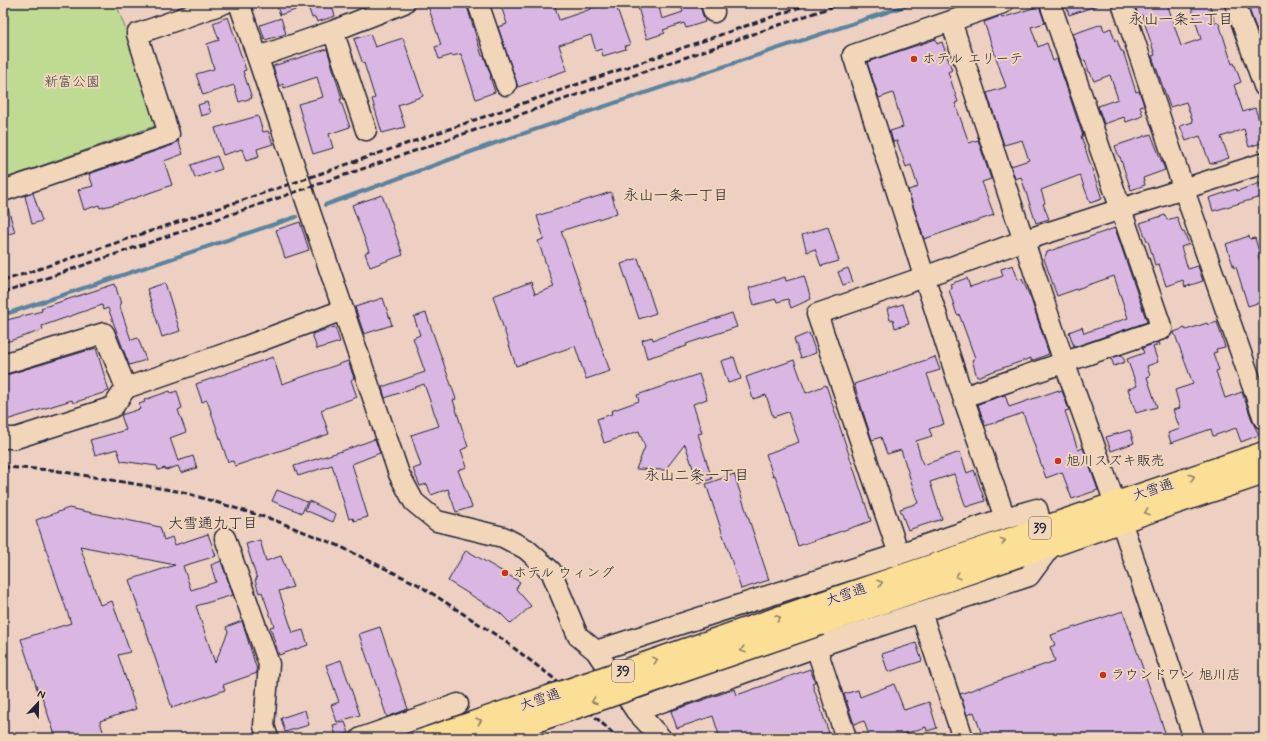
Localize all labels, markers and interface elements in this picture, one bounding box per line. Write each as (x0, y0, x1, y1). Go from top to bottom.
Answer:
district label: 永山一条二丁目 (1128, 10, 1234, 30)
place label: ホテル エリーテ (922, 50, 1023, 68)
marker: ホテル エリーテ (909, 54, 919, 64)
park label: 新富公園 (44, 73, 100, 91)
district label: 永山一条一丁目 (623, 186, 729, 206)
place label: 旭川スズキ販売 (1066, 452, 1165, 470)
marker: 旭川スズキ販売 (1053, 456, 1063, 466)
district label: 永山二条一丁目 (644, 466, 750, 486)
one-way arrow (1189, 473, 1196, 482)
street label: 大雪通 (1130, 475, 1176, 505)
one-way arrow (1144, 508, 1151, 516)
district label: 大雪通九丁目 (168, 514, 258, 534)
road number: 39 (1029, 517, 1051, 539)
one-way arrow (999, 537, 1006, 546)
place label: ホテル ウィング (513, 564, 614, 582)
marker: ホテル ウィング (500, 568, 510, 578)
one-way arrow (955, 572, 962, 580)
one-way arrow (876, 579, 883, 588)
street label: 大雪通 (823, 580, 869, 610)
one-way arrow (774, 614, 781, 623)
one-way arrow (740, 645, 747, 654)
one-way arrow (651, 657, 658, 665)
road number: 39 (612, 660, 634, 682)
place label: ラウンドワン 旭川店 (1111, 666, 1241, 684)
marker: ラウンドワン 旭川店 (1098, 670, 1108, 680)
north arrow (18, 683, 58, 723)
street label: 大雪通 (517, 685, 563, 715)
text: N (35, 687, 47, 703)
one-way arrow (591, 696, 598, 705)
one-way arrow (475, 717, 482, 726)

